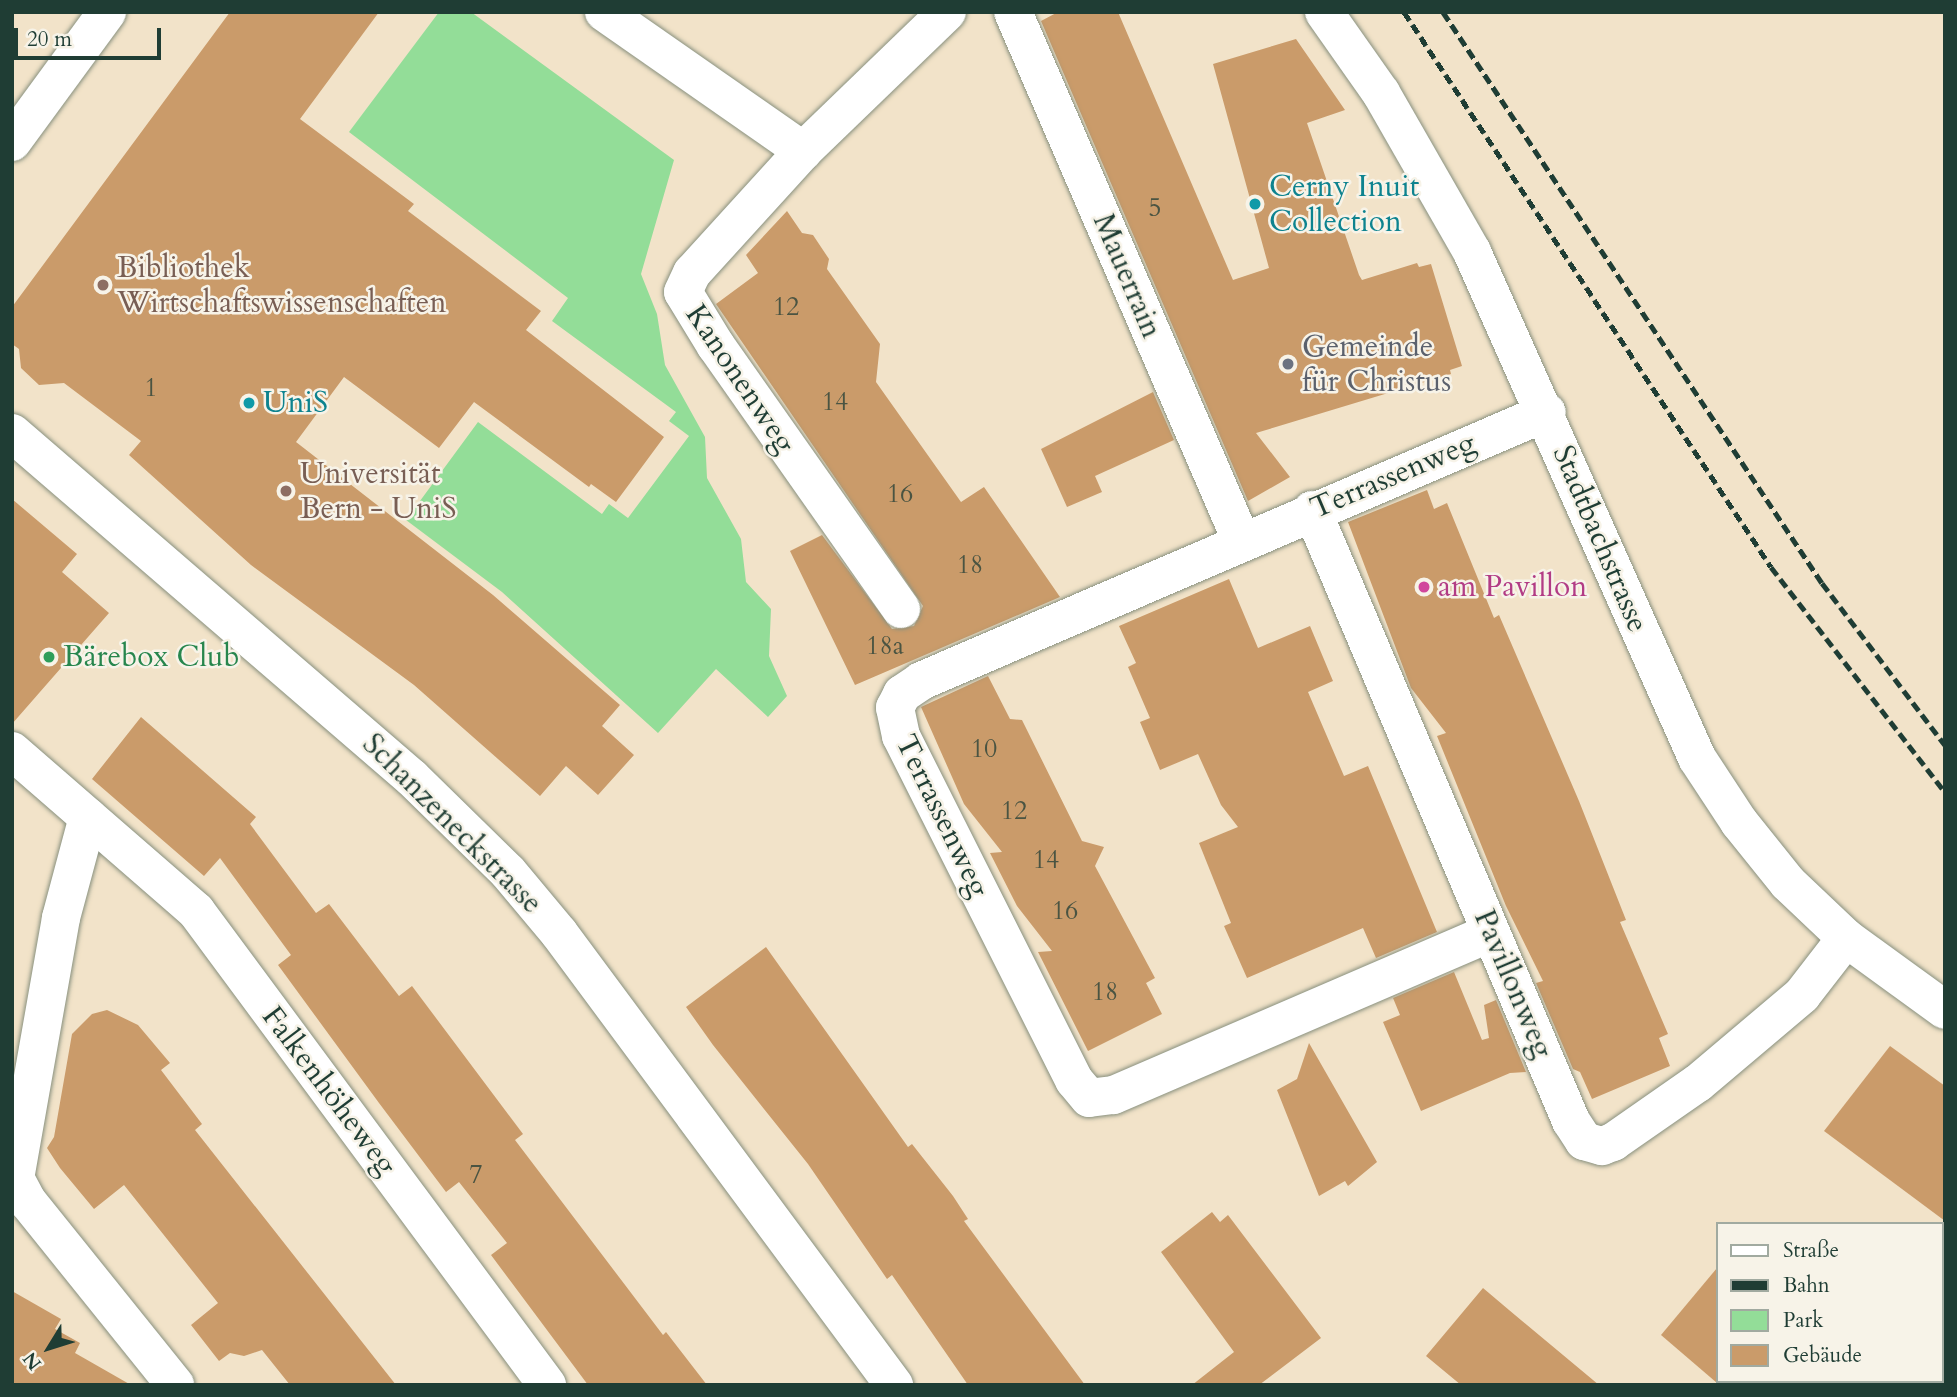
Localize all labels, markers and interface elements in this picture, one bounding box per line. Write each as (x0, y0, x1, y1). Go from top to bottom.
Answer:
scale bar (18, 14, 164, 58)
text: 20 m (27, 25, 72, 54)
place label: Cerny Inuit Collection (1269, 169, 1419, 240)
house number: 5 (1148, 192, 1162, 224)
marker: Cerny Inuit Collection (1247, 196, 1263, 212)
street label: Mauerrain (1085, 208, 1169, 344)
place label: Bibliothek Wirtschaftswissenschaften (117, 250, 446, 320)
marker: Bibliothek Wirtschaftswissenschaften (95, 277, 111, 293)
house number: 12 (773, 291, 799, 323)
street label: Kanonenweg (677, 298, 803, 460)
place label: Gemeinde für Christus (1302, 329, 1451, 400)
marker: Gemeinde für Christus (1280, 356, 1296, 372)
house number: 1 (144, 372, 158, 404)
place label: UniS (263, 385, 328, 421)
house number: 14 (822, 386, 848, 418)
marker: UniS (241, 395, 257, 411)
street label: Terrassenweg (1305, 425, 1481, 527)
street label: Stadtbachstrasse (1545, 440, 1655, 638)
place label: Universität Bern - UniS (300, 456, 457, 526)
house number: 16 (887, 478, 913, 510)
marker: Universität Bern - UniS (278, 483, 294, 499)
house number: 18 (957, 549, 983, 581)
place label: am Pavillon (1438, 569, 1587, 605)
marker: am Pavillon (1416, 579, 1432, 595)
house number: 18a (866, 630, 904, 662)
place label: Bärebox Club (63, 639, 240, 675)
marker: Bärebox Club (41, 649, 57, 665)
street label: Schanzeneckstrasse (355, 727, 549, 921)
street label: Terrassenweg (887, 729, 997, 903)
house number: 10 (971, 733, 997, 765)
house number: 12 (1001, 795, 1027, 827)
house number: 14 (1033, 844, 1059, 876)
house number: 16 (1052, 895, 1078, 927)
street label: Pavillonweg (1466, 905, 1560, 1063)
house number: 18 (1092, 976, 1118, 1008)
street label: Falkenhöheweg (254, 1000, 404, 1182)
house number: 7 (469, 1159, 483, 1191)
legend (1716, 1222, 1943, 1383)
text: Straße (1783, 1236, 1839, 1265)
text: Bahn (1783, 1271, 1830, 1300)
text: Park (1783, 1306, 1823, 1335)
north arrow (14, 1313, 84, 1383)
text: Gebäude (1783, 1341, 1862, 1370)
text: N (17, 1346, 48, 1375)

